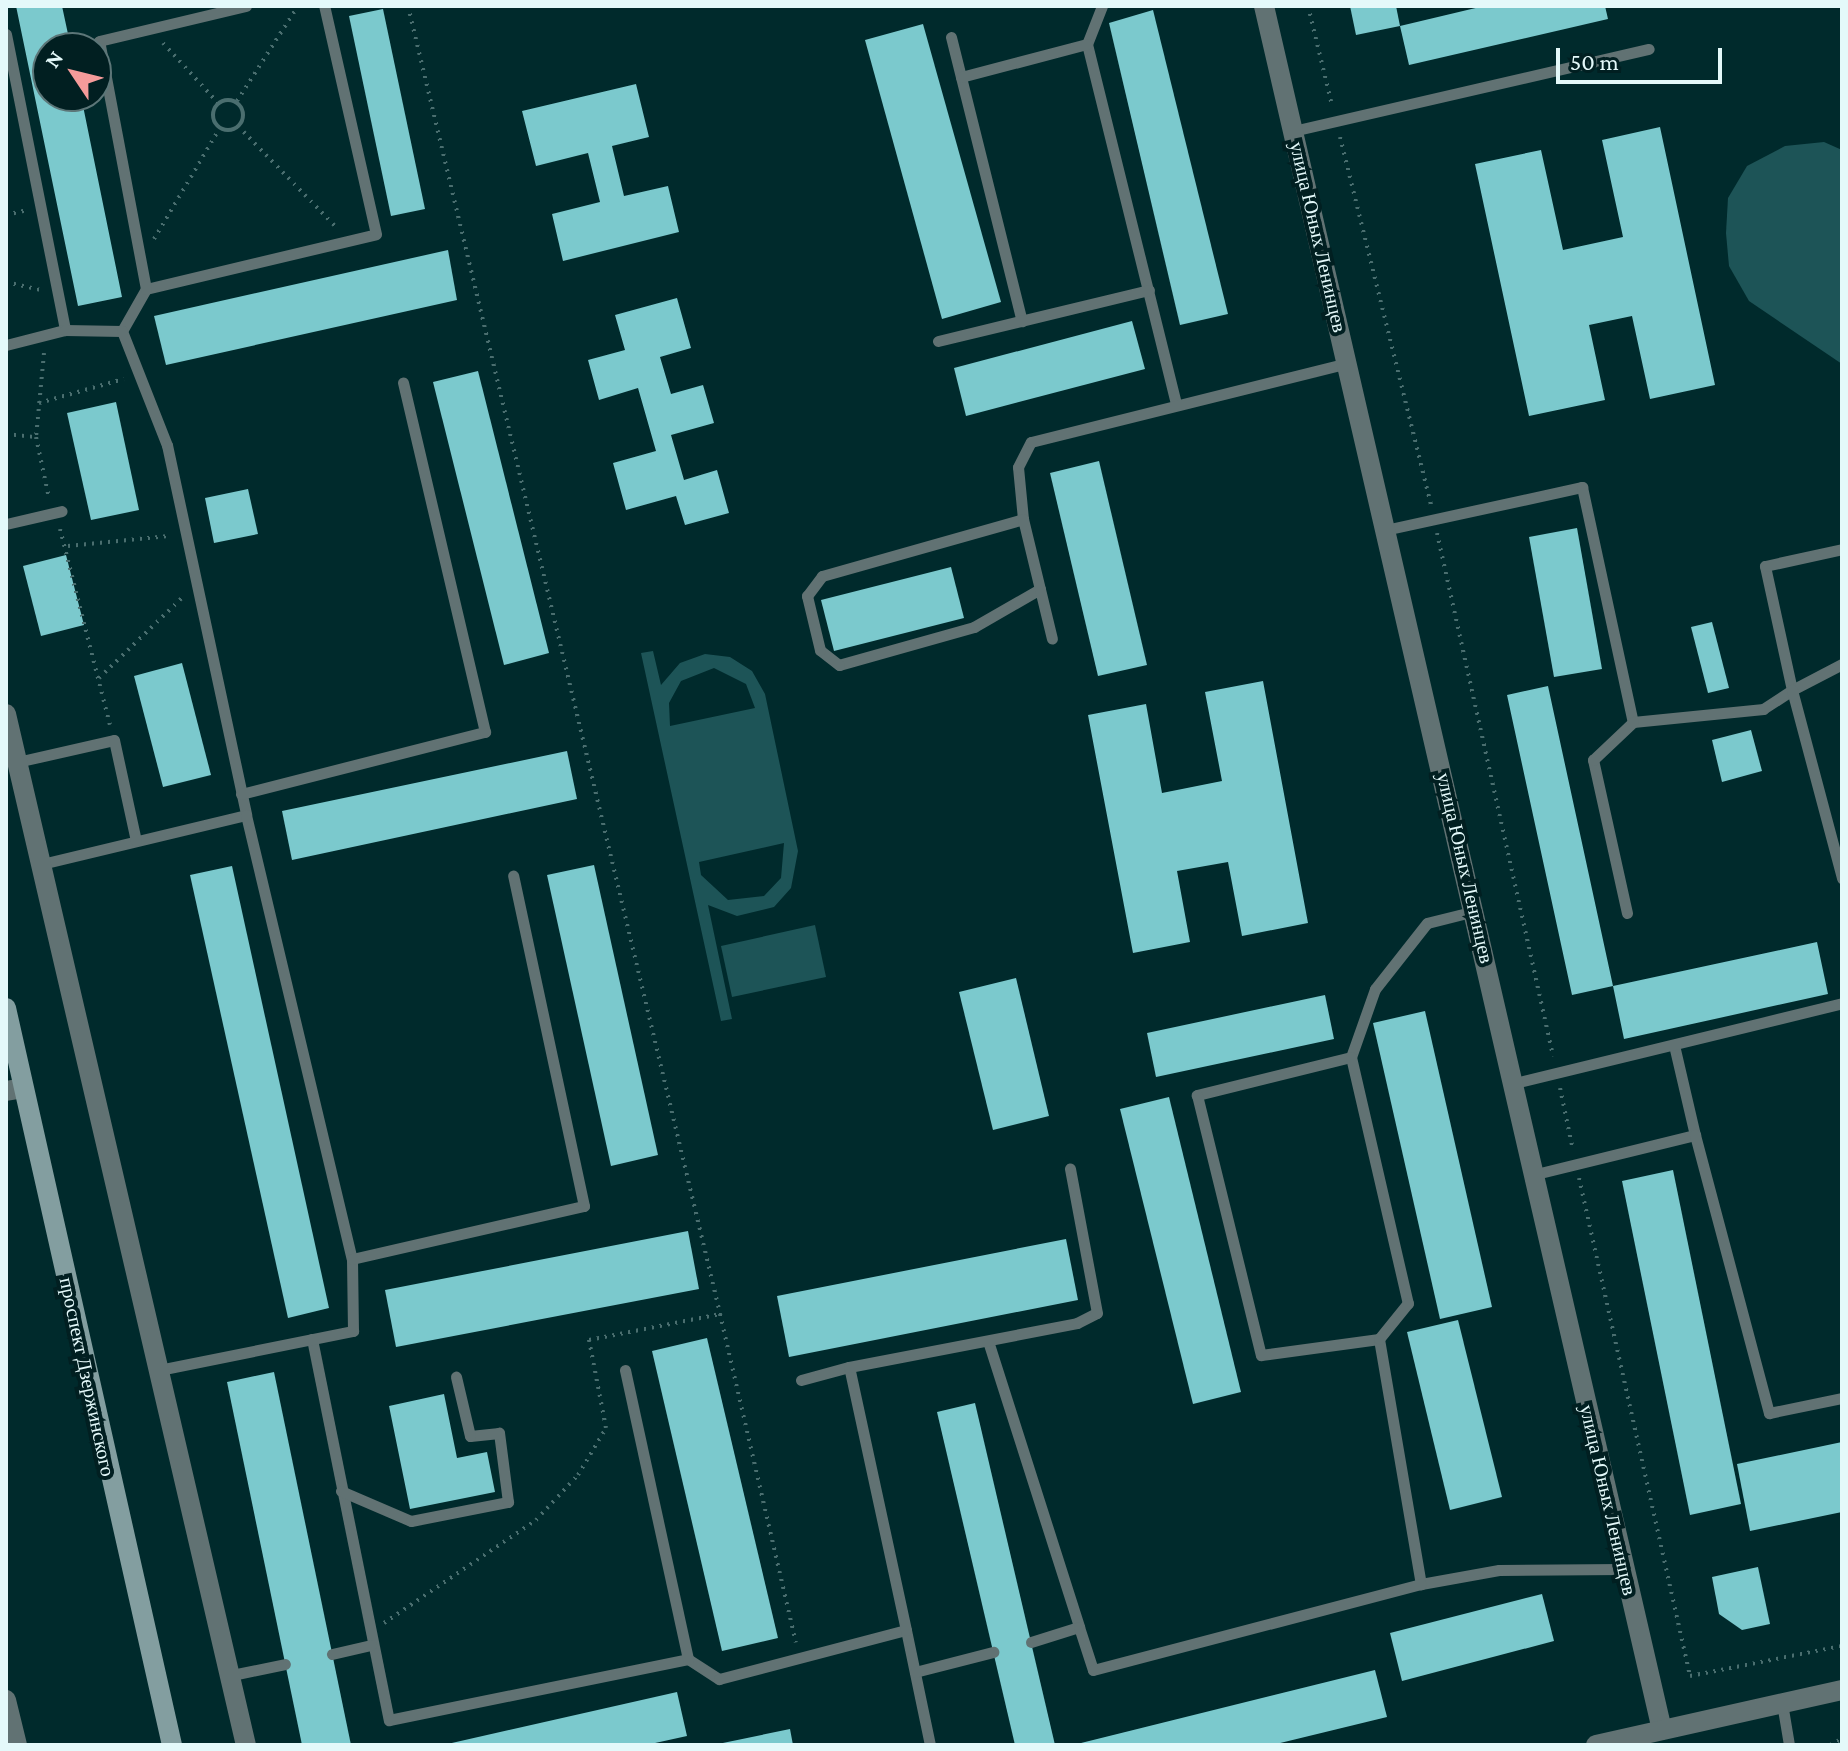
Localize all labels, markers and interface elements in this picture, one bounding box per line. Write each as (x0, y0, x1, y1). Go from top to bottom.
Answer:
north arrow (32, 32, 112, 112)
scale bar (1560, 32, 1726, 82)
text: N (39, 46, 68, 72)
text: 50 m (1570, 48, 1619, 75)
street label: улица Юных Ленинцев (1284, 139, 1352, 335)
street label: улица Юных Ленинцев (1431, 770, 1499, 966)
street label: проспект Дзержинского (54, 1275, 120, 1479)
street label: улица Юных Ленинцев (1574, 1402, 1642, 1598)

